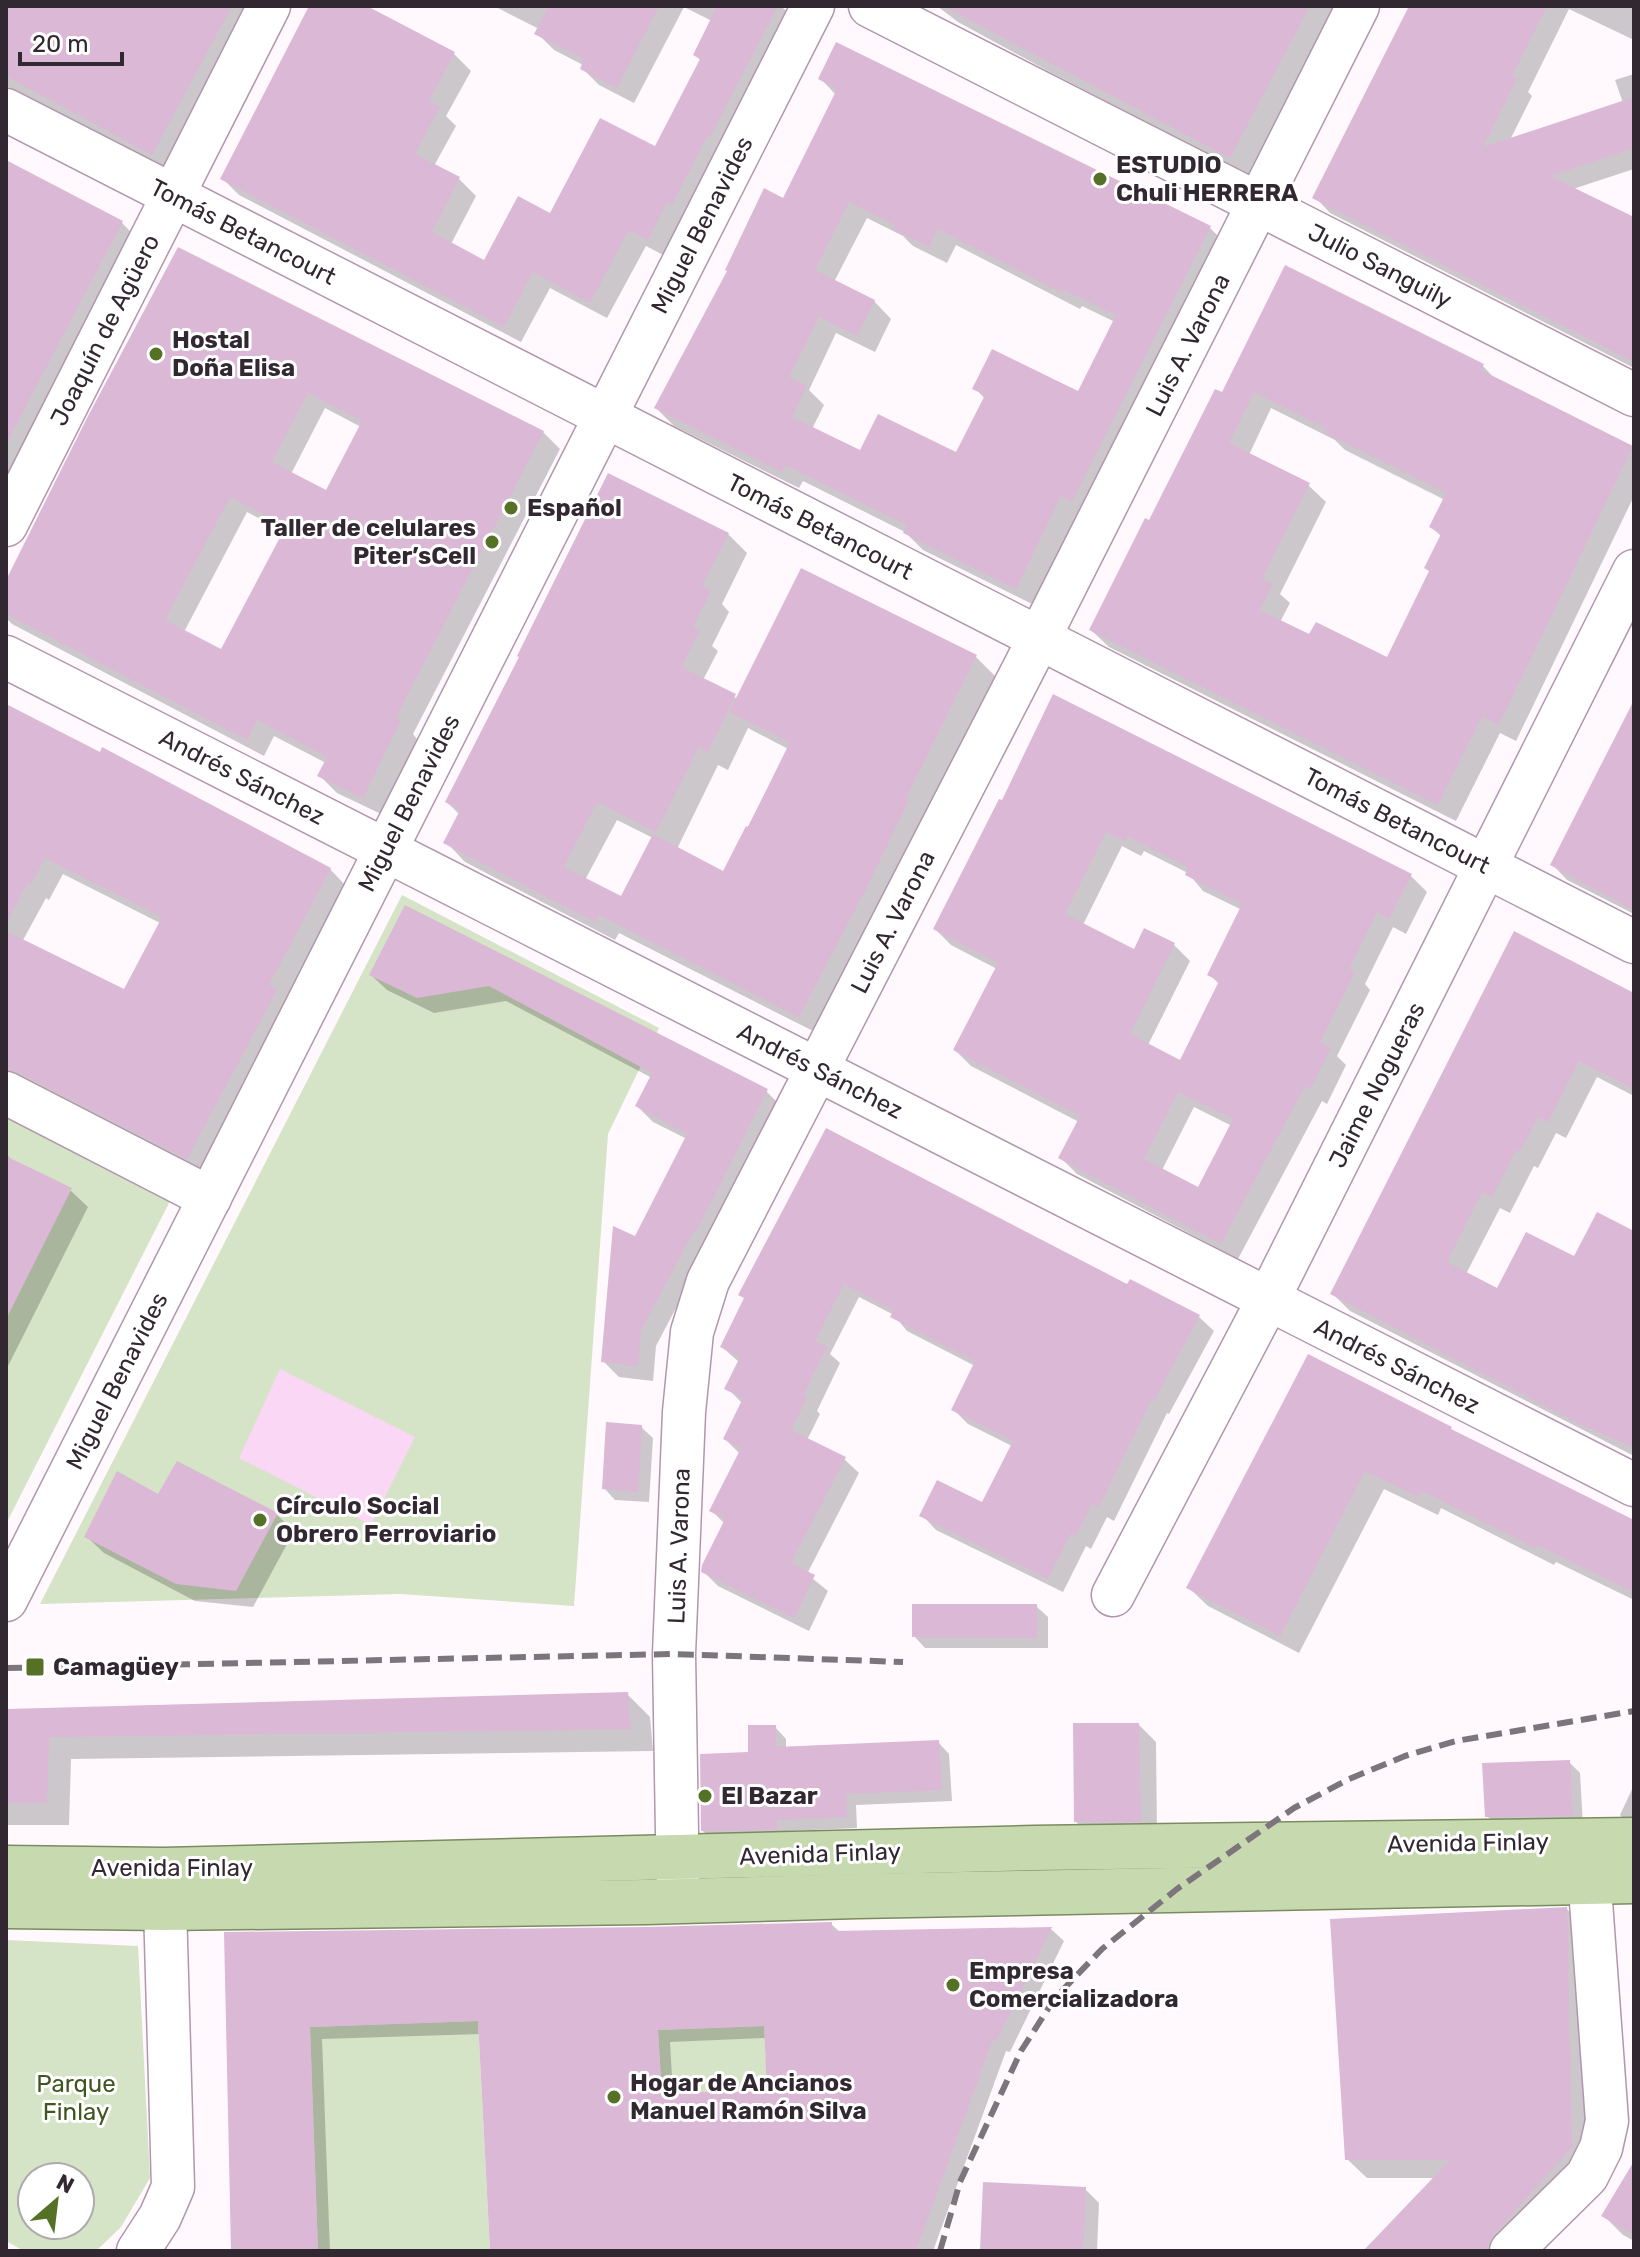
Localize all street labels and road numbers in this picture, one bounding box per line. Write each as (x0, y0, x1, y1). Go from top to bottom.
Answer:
street label: Miguel Benavides (645, 132, 759, 318)
street label: Tomás Betancourt (145, 173, 341, 291)
street label: Julio Sanguily (1304, 218, 1456, 314)
street label: Joaquín de Agüero (45, 230, 165, 430)
street label: Luis A. Varona (1140, 269, 1236, 421)
street label: Tomás Betancourt (722, 468, 918, 586)
street label: Miguel Benavides (352, 710, 466, 896)
street label: Andrés Sánchez (155, 723, 329, 831)
street label: Tomás Betancourt (1299, 762, 1495, 880)
street label: Luis A. Varona (845, 846, 941, 998)
street label: Jaime Nogueras (1323, 998, 1431, 1172)
street label: Andrés Sánchez (733, 1017, 907, 1125)
street label: Miguel Benavides (60, 1288, 174, 1474)
street label: Andrés Sánchez (1310, 1312, 1484, 1420)
street label: Luis A. Varona (662, 1467, 696, 1625)
street label: Avenida Finlay (1387, 1828, 1549, 1858)
street label: Avenida Finlay (739, 1837, 901, 1871)
street label: Avenida Finlay (91, 1854, 253, 1882)

